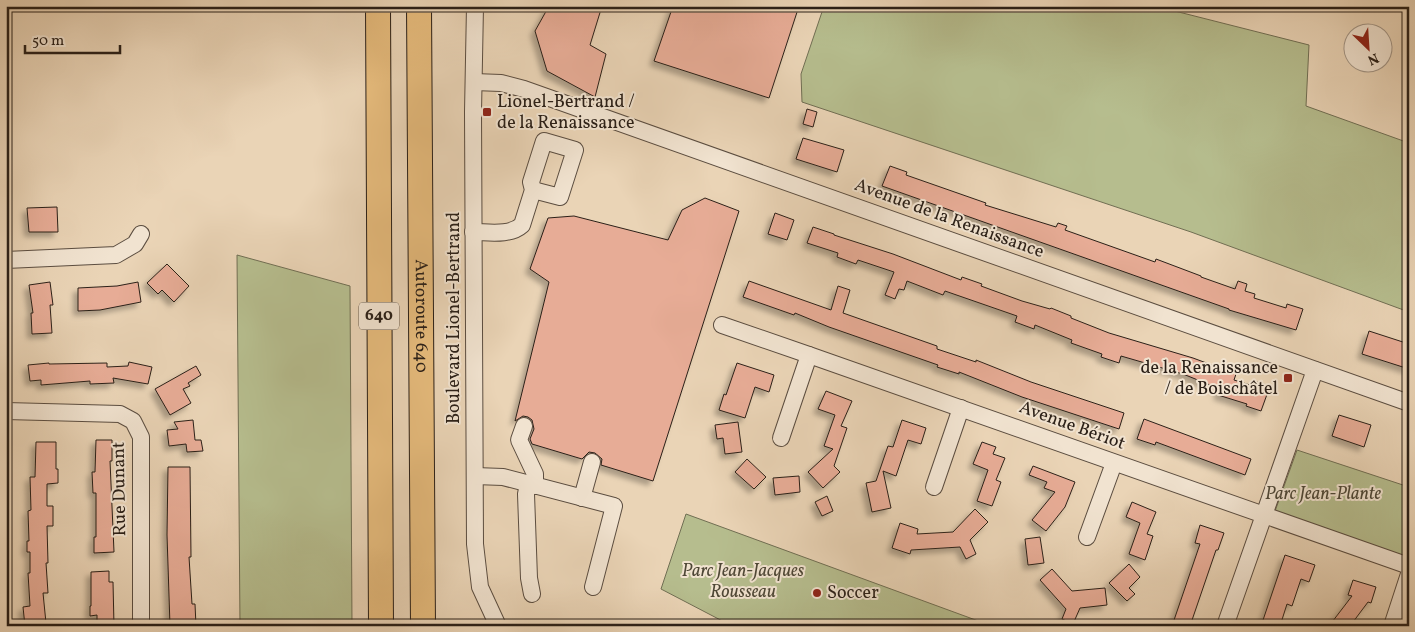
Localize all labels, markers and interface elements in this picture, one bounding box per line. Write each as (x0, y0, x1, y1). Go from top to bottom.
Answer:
scale bar (25, 22, 120, 54)
north arrow (1342, 22, 1392, 72)
text: 50 m (32, 31, 64, 52)
text: N (1364, 48, 1381, 69)
place label: Lionel-Bertrand / de la Renaissance (497, 90, 635, 136)
marker: Lionel-Bertrand / de la Renaissance (481, 106, 493, 118)
street label: Avenue de la Renaissance (851, 173, 1047, 265)
street label: Boulevard Lionel-Bertrand (442, 212, 467, 424)
street label: Autoroute 640 (408, 259, 434, 373)
road number: 640 (359, 302, 399, 330)
place label: de la Renaissance / de Boischâtel (1140, 356, 1278, 402)
marker: de la Renaissance / de Boischâtel (1282, 372, 1294, 384)
street label: Avenue Bériot (1016, 395, 1128, 457)
street label: Rue Dunant (107, 441, 133, 537)
park label: Parc Jean-Plante (1265, 482, 1382, 507)
park label: Parc Jean-Jacques Rousseau (682, 559, 805, 605)
place label: Soccer (827, 581, 879, 606)
marker: Soccer (811, 587, 823, 599)

